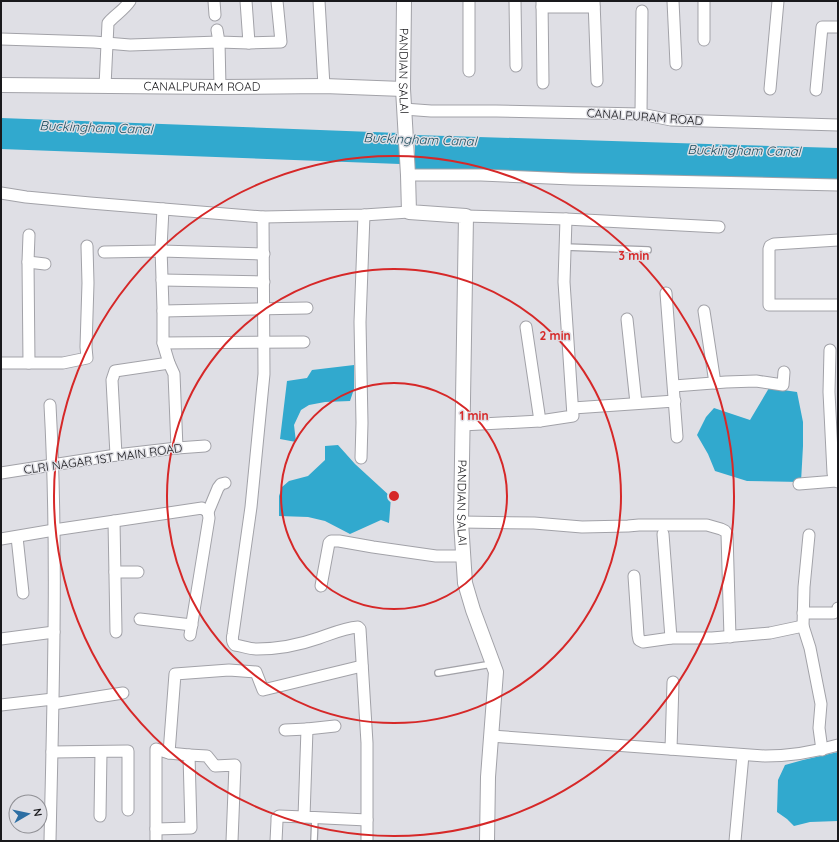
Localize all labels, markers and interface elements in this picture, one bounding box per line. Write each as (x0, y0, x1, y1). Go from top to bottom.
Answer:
street label: PANDIAN SALAI (396, 28, 412, 115)
street label: CANALPURAM ROAD (144, 78, 261, 94)
street label: CANALPURAM ROAD (586, 105, 704, 128)
water label: Buckingham Canal (39, 117, 155, 137)
water label: Buckingham Canal (363, 129, 479, 149)
water label: Buckingham Canal (687, 141, 803, 159)
text: 3 min (619, 248, 649, 263)
text: 2 min (539, 328, 571, 343)
text: 1 min (459, 408, 489, 423)
street label: CLRI NAGAR 1ST MAIN ROAD (23, 440, 184, 477)
street label: PANDIAN SALAI (454, 459, 471, 546)
centre of rings (387, 489, 401, 503)
north arrow (8, 794, 48, 834)
text: N (30, 807, 45, 818)

